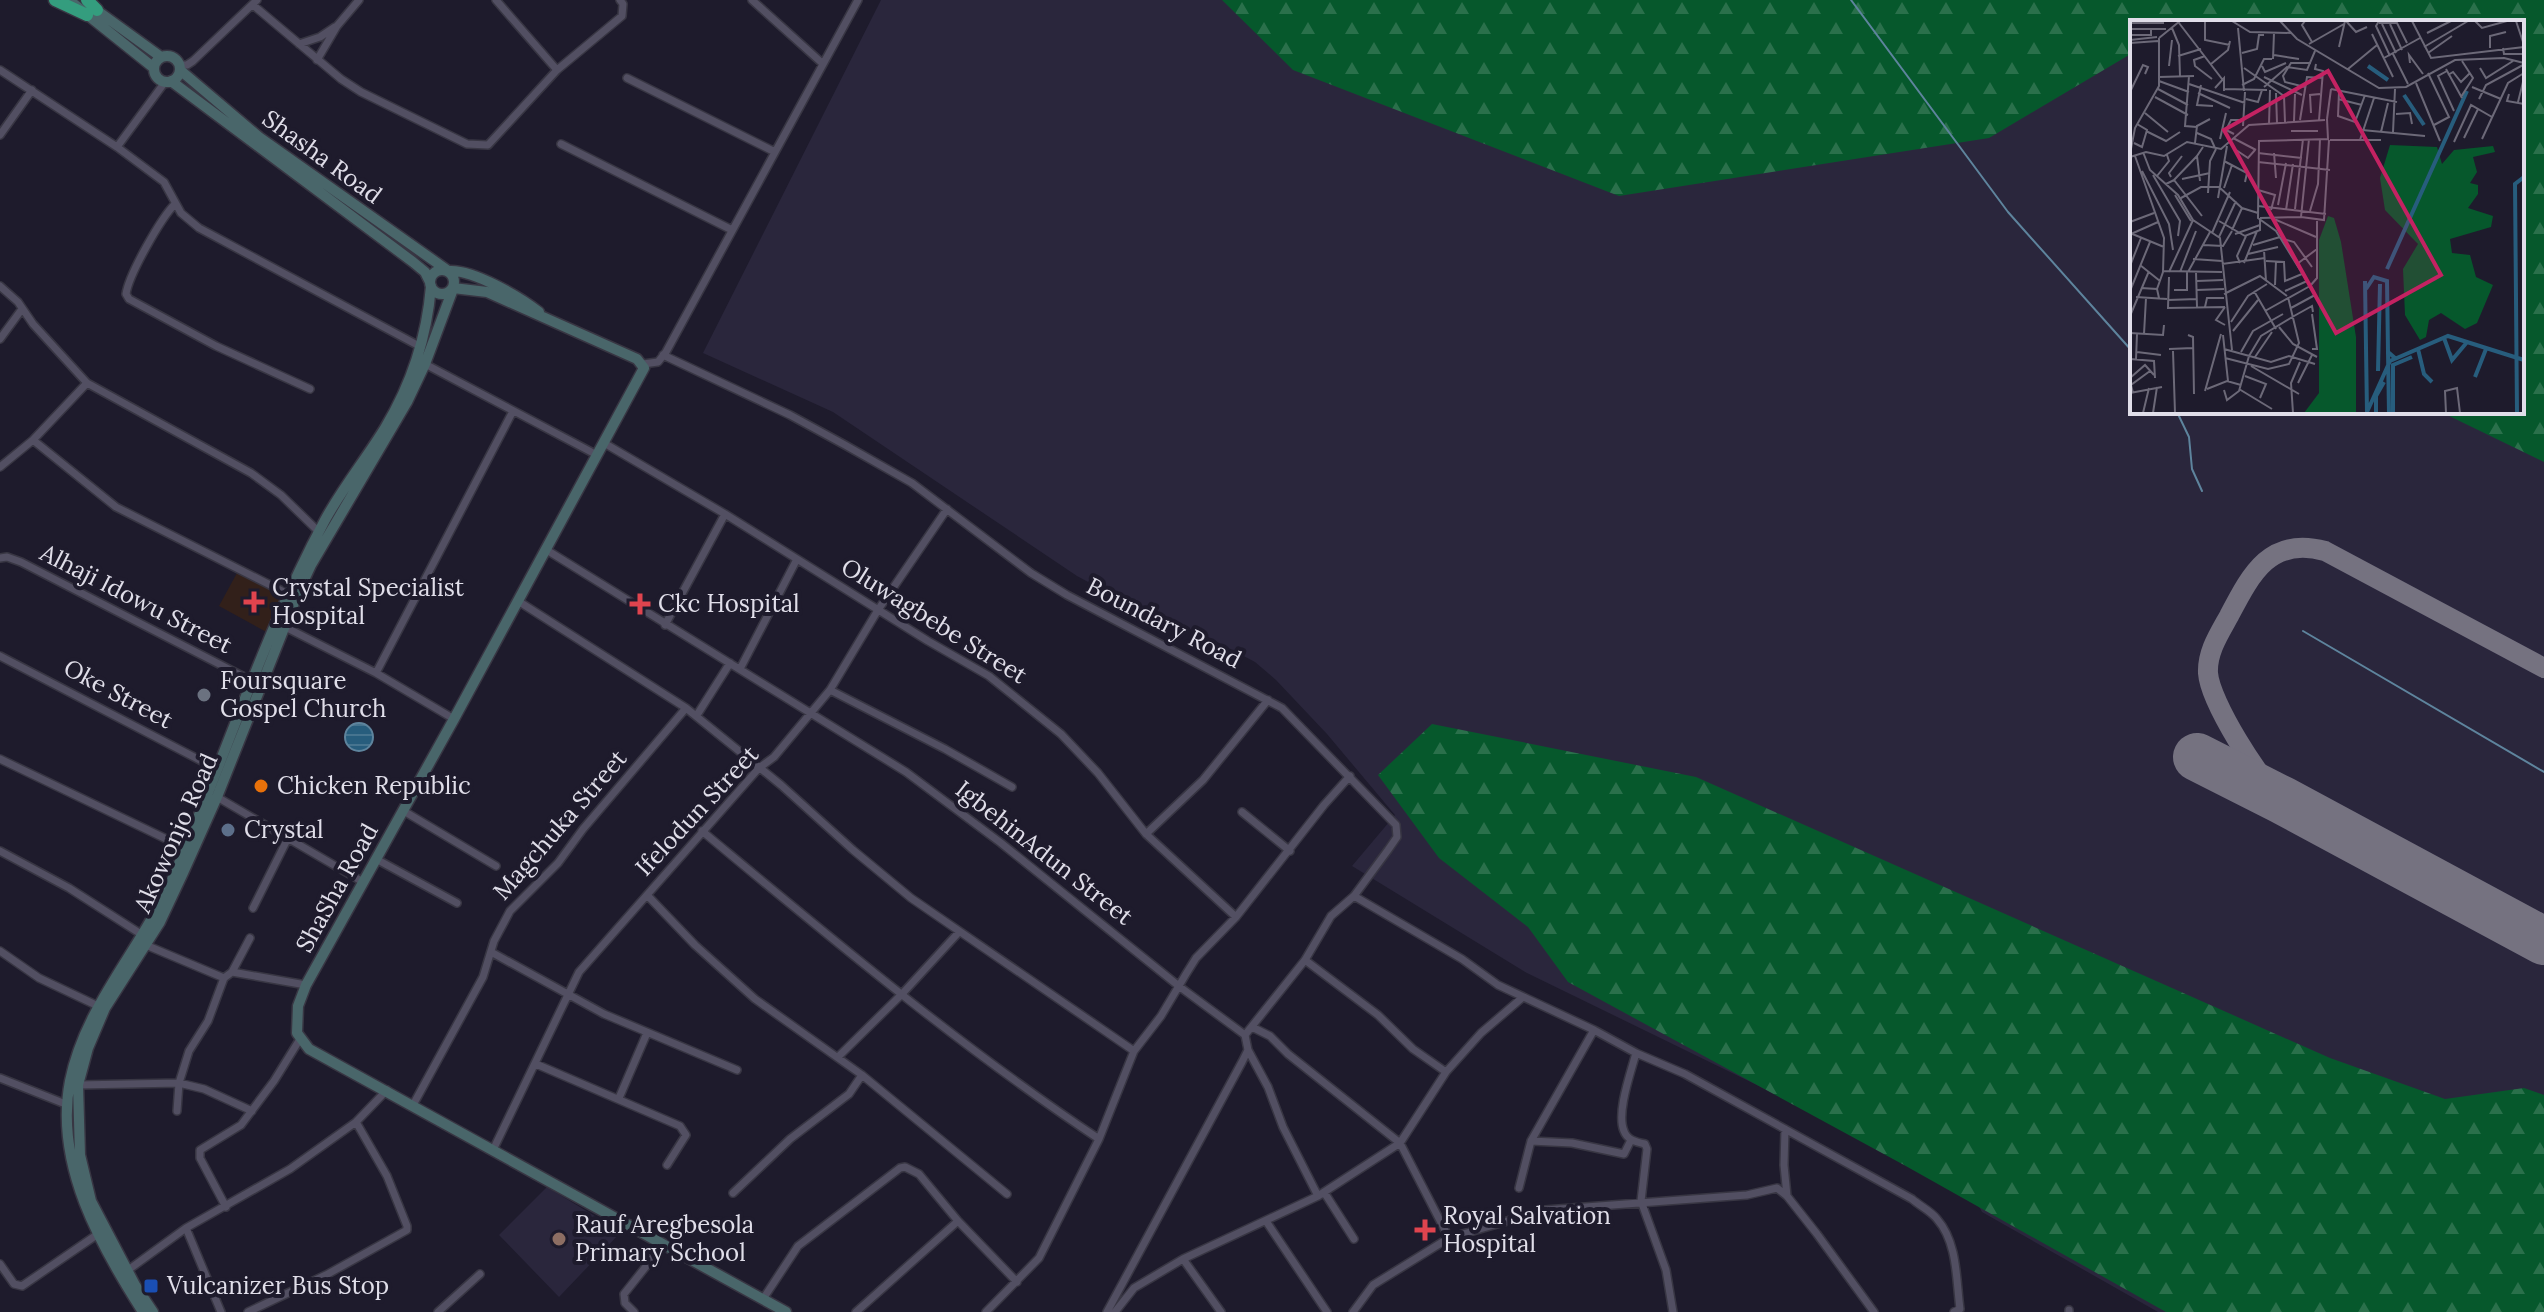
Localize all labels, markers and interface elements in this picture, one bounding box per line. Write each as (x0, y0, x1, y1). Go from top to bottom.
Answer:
inset map (2130, 20, 2524, 414)
street label: Shasha Road (256, 103, 388, 210)
street label: Alhaji Idowu Street (34, 536, 238, 661)
street label: Oluwagbebe Street (836, 551, 1034, 691)
street label: Boundary Road (1081, 570, 1247, 675)
place label: Crystal Specialist Hospital (272, 572, 465, 631)
place label: Ckc Hospital (658, 588, 800, 619)
marker: Crystal Specialist Hospital (243, 591, 265, 613)
marker: Ckc Hospital (629, 593, 651, 615)
street label: Oke Street (58, 652, 179, 736)
place label: Foursquare Gospel Church (220, 665, 386, 724)
marker: Foursquare Gospel Church (195, 686, 213, 704)
street label: Ifelodun Street (628, 739, 765, 882)
street label: Magchuka Street (486, 743, 634, 906)
street label: Akowonjo Road (126, 748, 225, 918)
place label: Chicken Republic (277, 770, 471, 801)
street label: IgbehinAdun Street (949, 774, 1140, 932)
marker: Chicken Republic (252, 777, 270, 795)
place label: Crystal (244, 814, 324, 845)
street label: ShaSha Road (288, 818, 385, 958)
marker: Crystal (219, 821, 237, 839)
place label: Royal Salvation Hospital (1443, 1200, 1611, 1259)
place label: Rauf Aregbesola Primary School (575, 1209, 754, 1268)
marker: Royal Salvation Hospital (1414, 1219, 1436, 1241)
marker: Rauf Aregbesola Primary School (550, 1230, 568, 1248)
place label: Vulcanizer Bus Stop (166, 1270, 389, 1301)
marker: Vulcanizer Bus Stop (142, 1277, 160, 1295)

